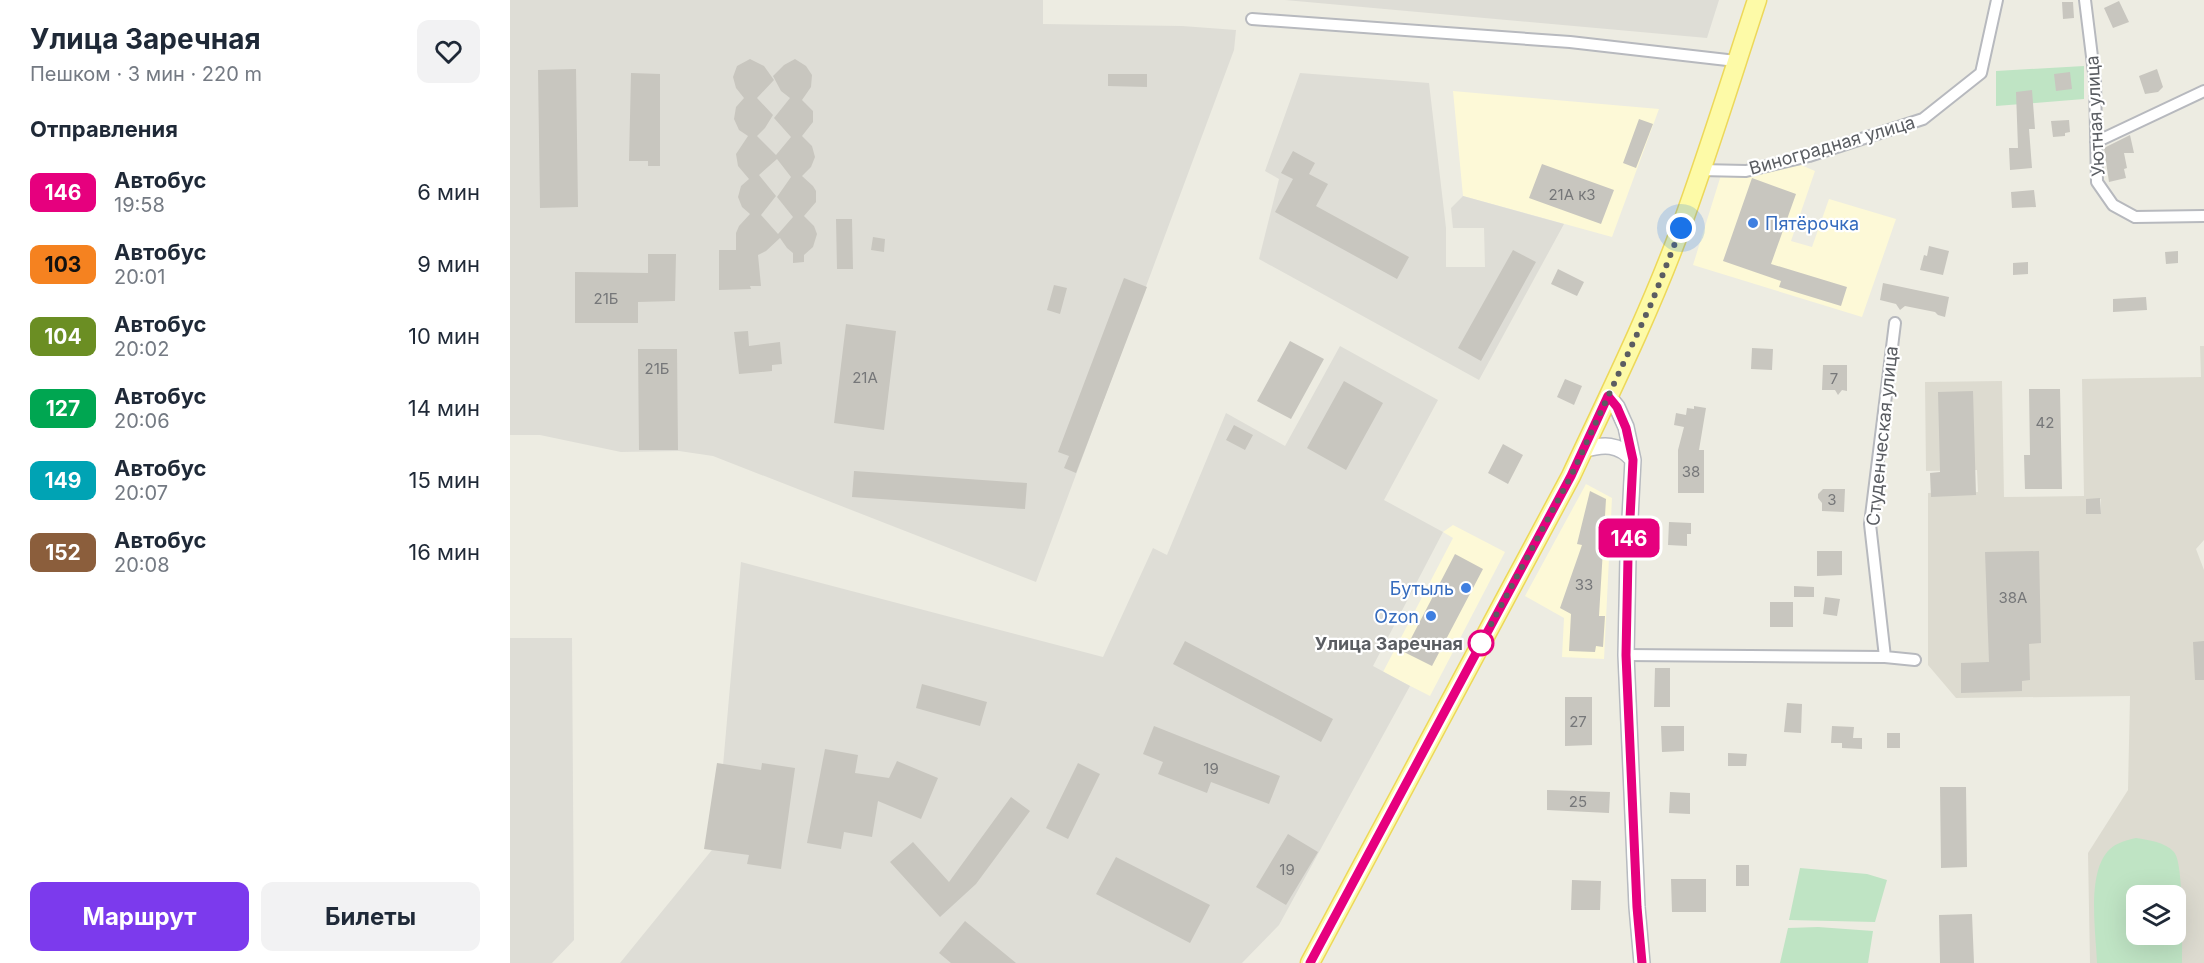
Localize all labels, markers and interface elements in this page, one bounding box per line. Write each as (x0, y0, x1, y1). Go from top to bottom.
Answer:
button: heart (417, 20, 480, 83)
text: Улица Заречная (30, 22, 261, 56)
street label: Уютная улица (2081, 55, 2109, 177)
text: Пешком · 3 мин · 220 m (30, 62, 262, 86)
street label: Виноградная улица (1747, 111, 1917, 179)
text: Отправления (30, 116, 178, 142)
text: Автобус (114, 167, 207, 193)
text: 6 мин (417, 179, 480, 205)
text: 146 (45, 180, 81, 205)
house number: 21А к3 (1548, 185, 1596, 204)
text: 19:58 (114, 193, 165, 217)
your location (1666, 213, 1696, 243)
place label: Пятёрочка (1765, 213, 1859, 234)
marker: Пятёрочка (1746, 216, 1760, 230)
text: Автобус (114, 239, 207, 265)
text: 9 мин (417, 251, 480, 277)
text: 103 (45, 252, 81, 277)
text: 20:01 (114, 265, 165, 289)
house number: 21Б (594, 289, 618, 308)
text: Автобус (114, 311, 207, 337)
text: 10 мин (408, 323, 480, 349)
text: 104 (44, 324, 82, 349)
text: 20:02 (114, 337, 169, 361)
street label: Студенческая улица (1862, 345, 1902, 527)
house number: 21Б (645, 359, 669, 378)
house number: 21А (852, 368, 878, 387)
house number: 7 (1830, 369, 1838, 388)
text: Автобус (114, 383, 207, 409)
text: 14 мин (408, 395, 480, 421)
text: 127 (46, 396, 80, 421)
text: 20:06 (114, 409, 170, 433)
house number: 42 (2036, 413, 2054, 432)
text: Автобус (114, 455, 207, 481)
house number: 38 (1682, 462, 1700, 481)
text: 15 мин (409, 467, 480, 493)
text: 149 (45, 468, 81, 493)
text: 20:07 (114, 481, 168, 505)
house number: 3 (1827, 490, 1837, 509)
line badge: 146 (1594, 518, 1664, 558)
text: 146 (1611, 526, 1647, 551)
text: Автобус (114, 527, 207, 553)
text: 16 мин (408, 539, 480, 565)
text: 152 (45, 540, 81, 565)
text: 20:08 (114, 553, 170, 577)
house number: 33 (1575, 575, 1593, 594)
place label: Бутыль (1390, 578, 1454, 599)
marker: Бутыль (1459, 581, 1473, 595)
house number: 38А (1999, 588, 2027, 607)
place label: Ozon (1374, 606, 1419, 627)
marker: Ozon (1424, 609, 1438, 623)
marker: Улица Заречная (1468, 630, 1494, 656)
place label: Улица Заречная (1315, 633, 1463, 654)
house number: 27 (1569, 712, 1587, 731)
house number: 19 (1203, 759, 1219, 778)
house number: 25 (1569, 792, 1587, 811)
house number: 19 (1279, 860, 1295, 879)
button: Маршрут (30, 882, 249, 951)
button: Билеты (261, 882, 480, 951)
map controls (2126, 885, 2186, 945)
button: layers (2126, 885, 2186, 945)

